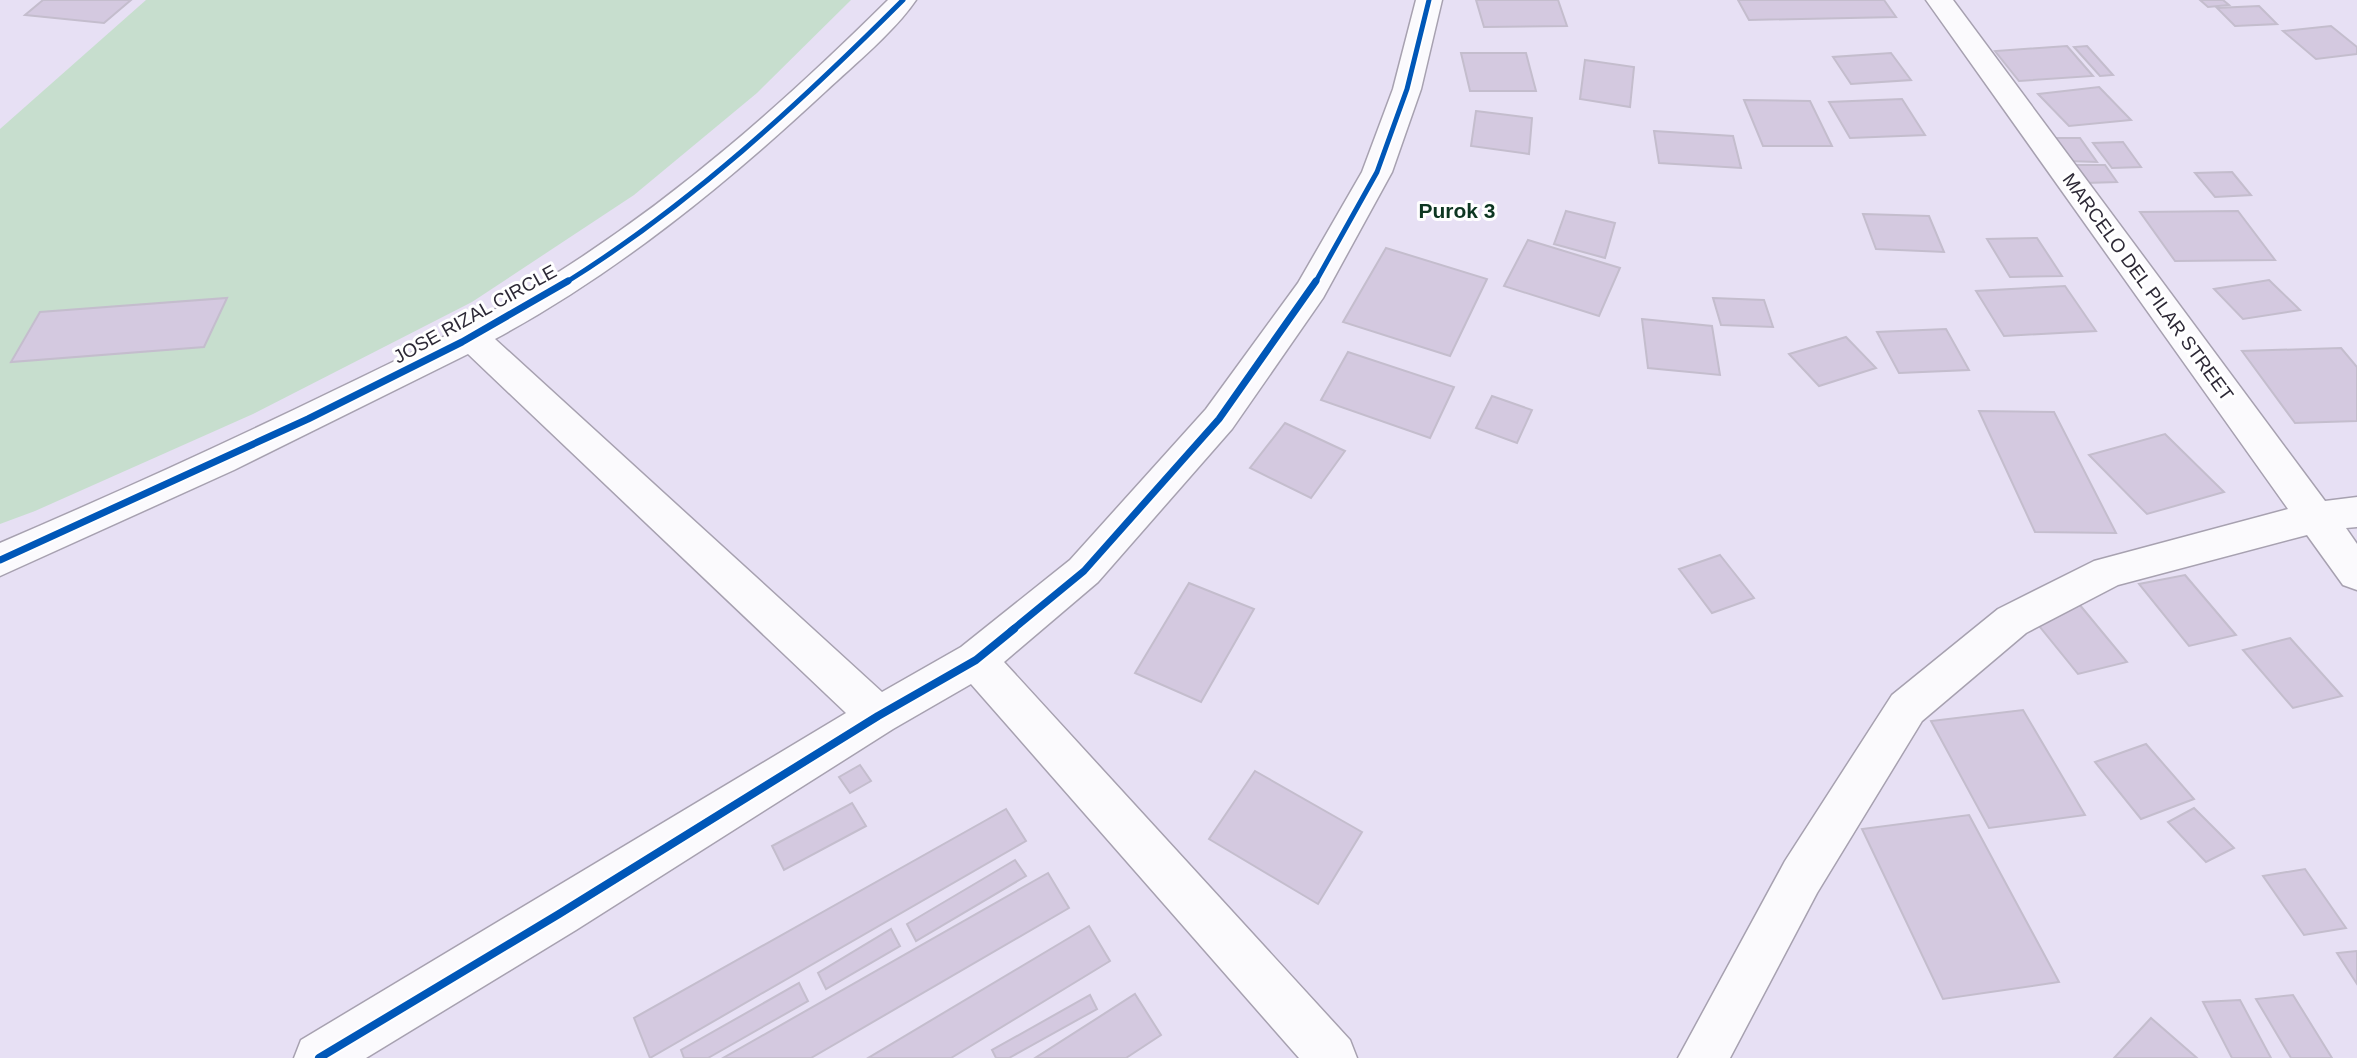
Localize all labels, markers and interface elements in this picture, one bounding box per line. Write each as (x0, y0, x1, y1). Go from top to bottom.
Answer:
street label: MARCELO DEL PILAR STREET (2058, 169, 2238, 405)
district label: Purok 3 (1418, 199, 1496, 222)
street label: JOSE RIZAL CIRCLE (390, 260, 560, 368)

